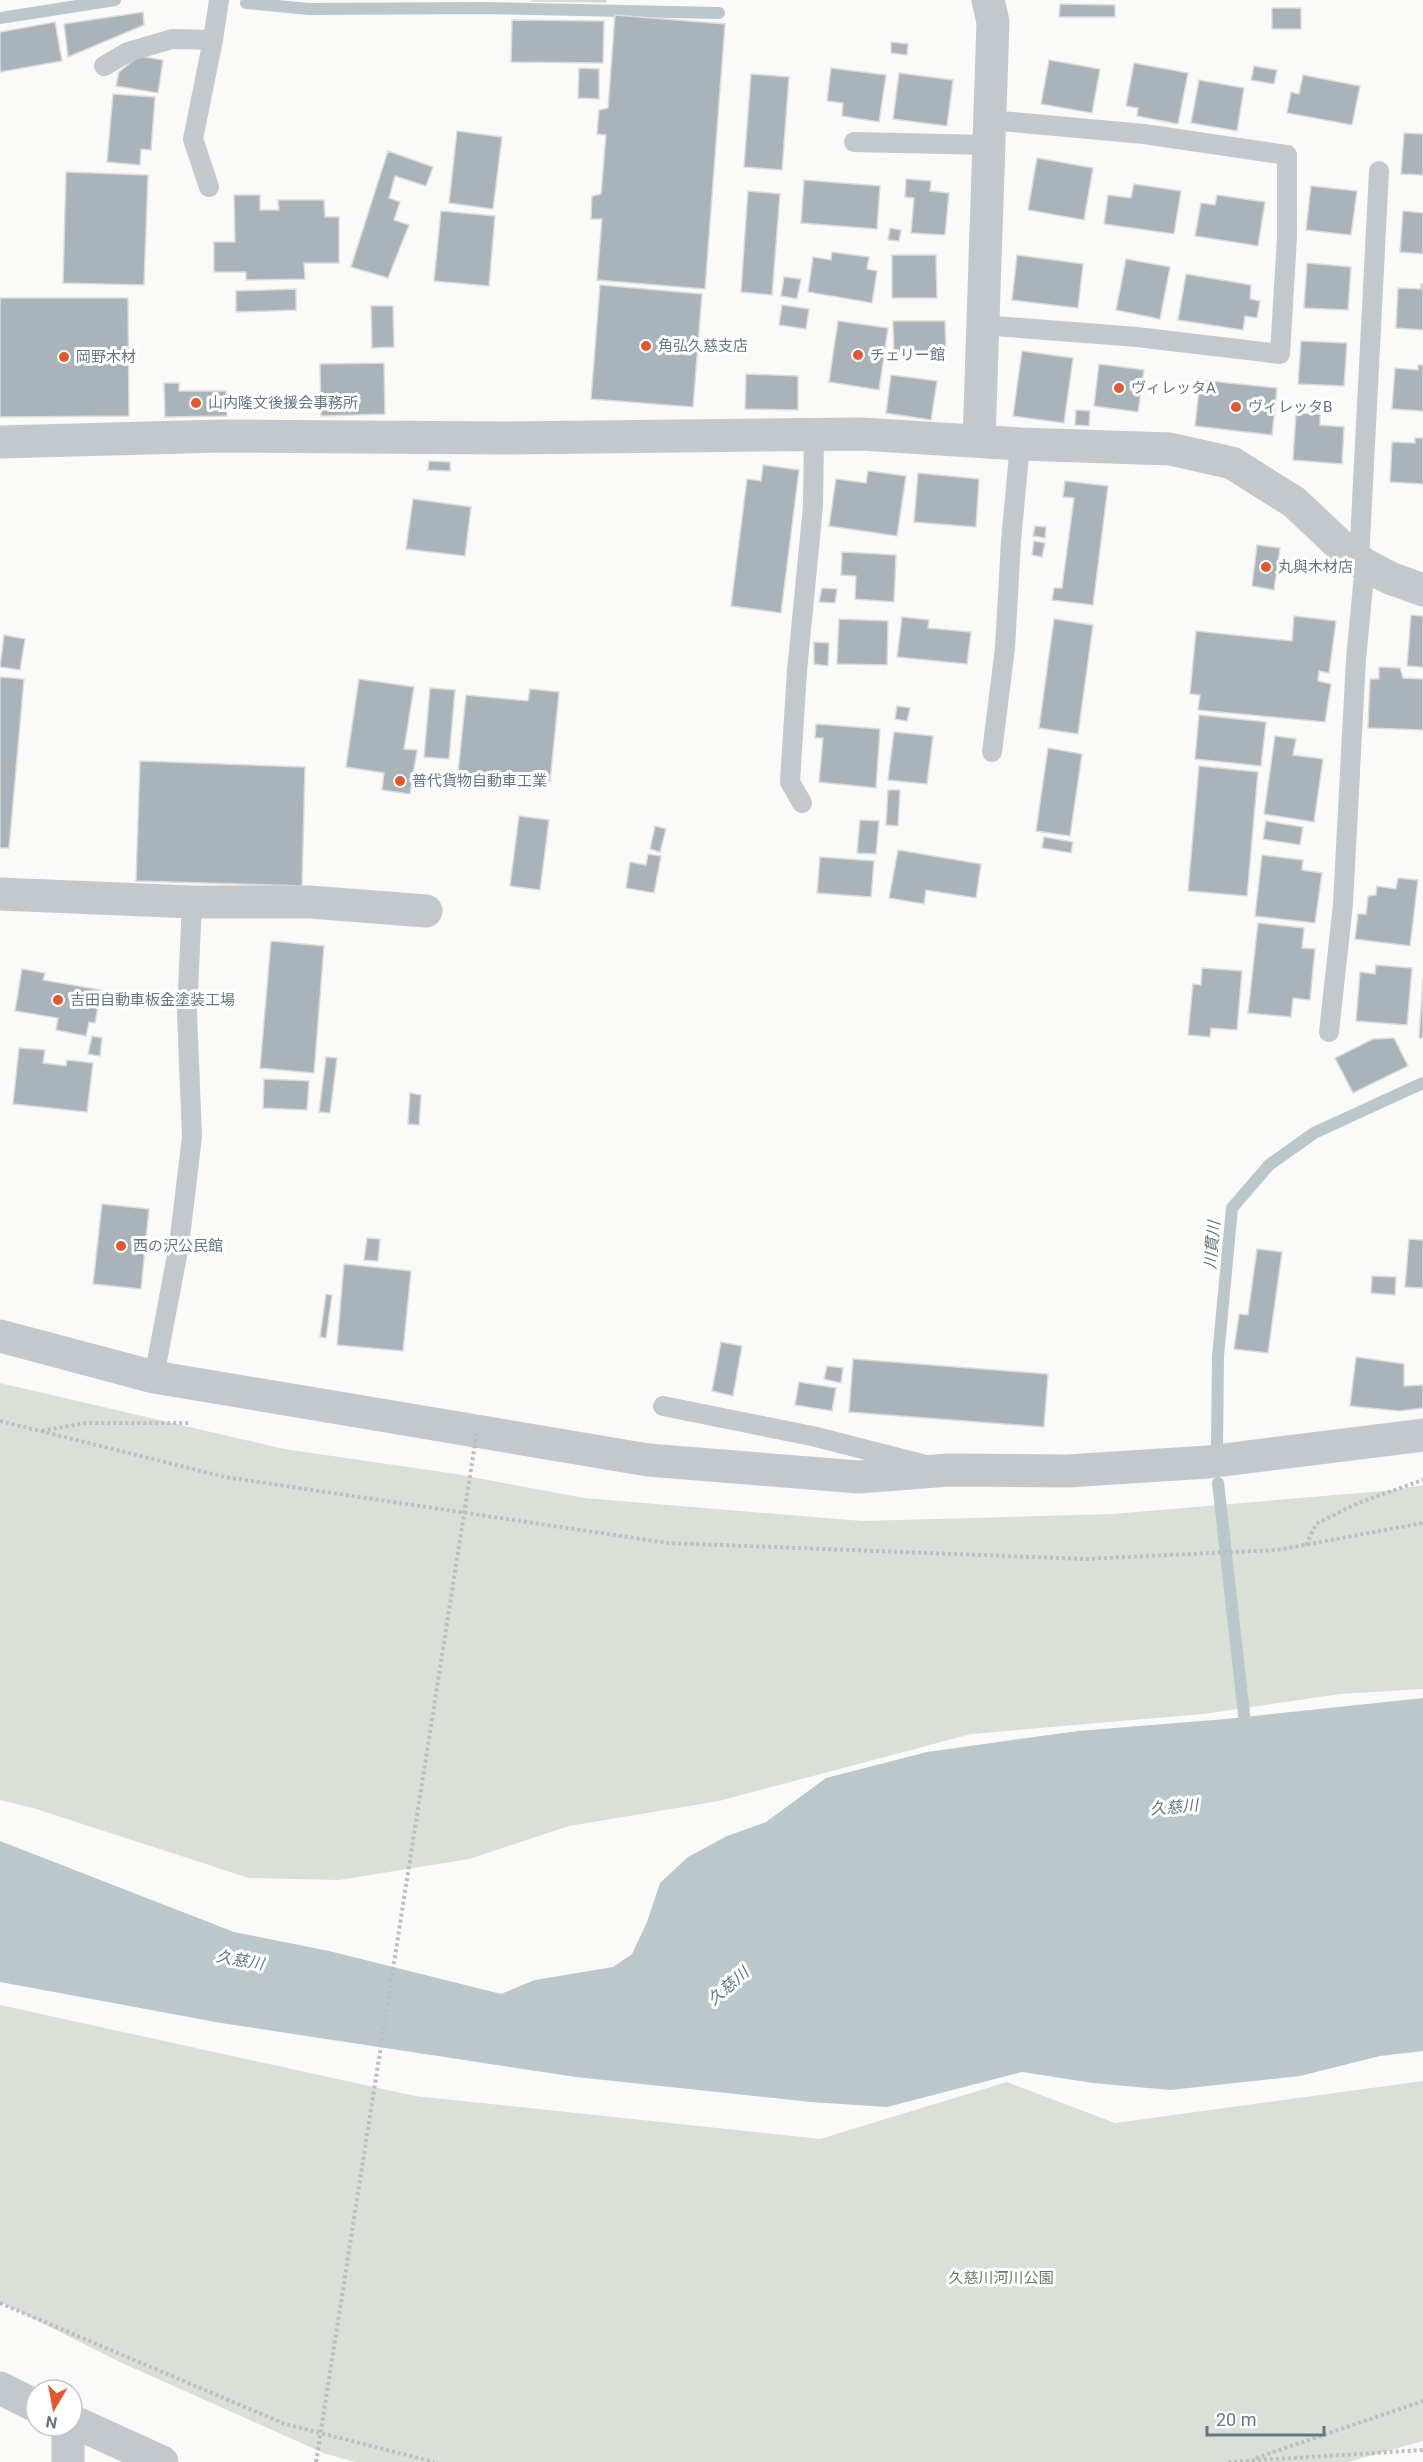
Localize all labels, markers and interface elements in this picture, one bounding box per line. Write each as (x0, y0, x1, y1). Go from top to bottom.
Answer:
place label: 角弘久慈支店 (658, 337, 748, 355)
marker: 角弘久慈支店 (639, 339, 653, 353)
place label: チェリー館 (870, 346, 945, 364)
place label: 岡野木材 (76, 348, 136, 366)
marker: チェリー館 (851, 348, 865, 362)
marker: 岡野木材 (57, 350, 71, 364)
place label: ヴィレッタA (1131, 379, 1216, 397)
marker: ヴィレッタA (1112, 381, 1126, 395)
place label: 山内隆文後援会事務所 (208, 394, 358, 412)
marker: 山内隆文後援会事務所 (189, 396, 203, 410)
place label: ヴィレッタB (1248, 398, 1332, 416)
marker: ヴィレッタB (1229, 400, 1243, 414)
place label: 丸與木材店 (1278, 558, 1353, 576)
marker: 丸與木材店 (1259, 560, 1273, 574)
place label: 普代貨物自動車工業 (412, 772, 547, 790)
marker: 普代貨物自動車工業 (393, 774, 407, 788)
place label: 吉田自動車板金塗装工場 (70, 991, 235, 1009)
marker: 吉田自動車板金塗装工場 (51, 993, 65, 1007)
water label: 川貫川 (1200, 1218, 1224, 1270)
place label: 西の沢公民館 (133, 1237, 223, 1255)
marker: 西の沢公民館 (114, 1239, 128, 1253)
water label: 久慈川 (1149, 1795, 1201, 1819)
water label: 久慈川 (215, 1946, 267, 1974)
water label: 久慈川 (704, 1962, 754, 2009)
park label: 久慈川河川公園 (948, 2269, 1054, 2287)
north arrow (24, 2378, 84, 2438)
scale bar (1207, 2399, 1324, 2437)
text: 20 m (1216, 2409, 1256, 2430)
text: N (44, 2412, 59, 2433)

